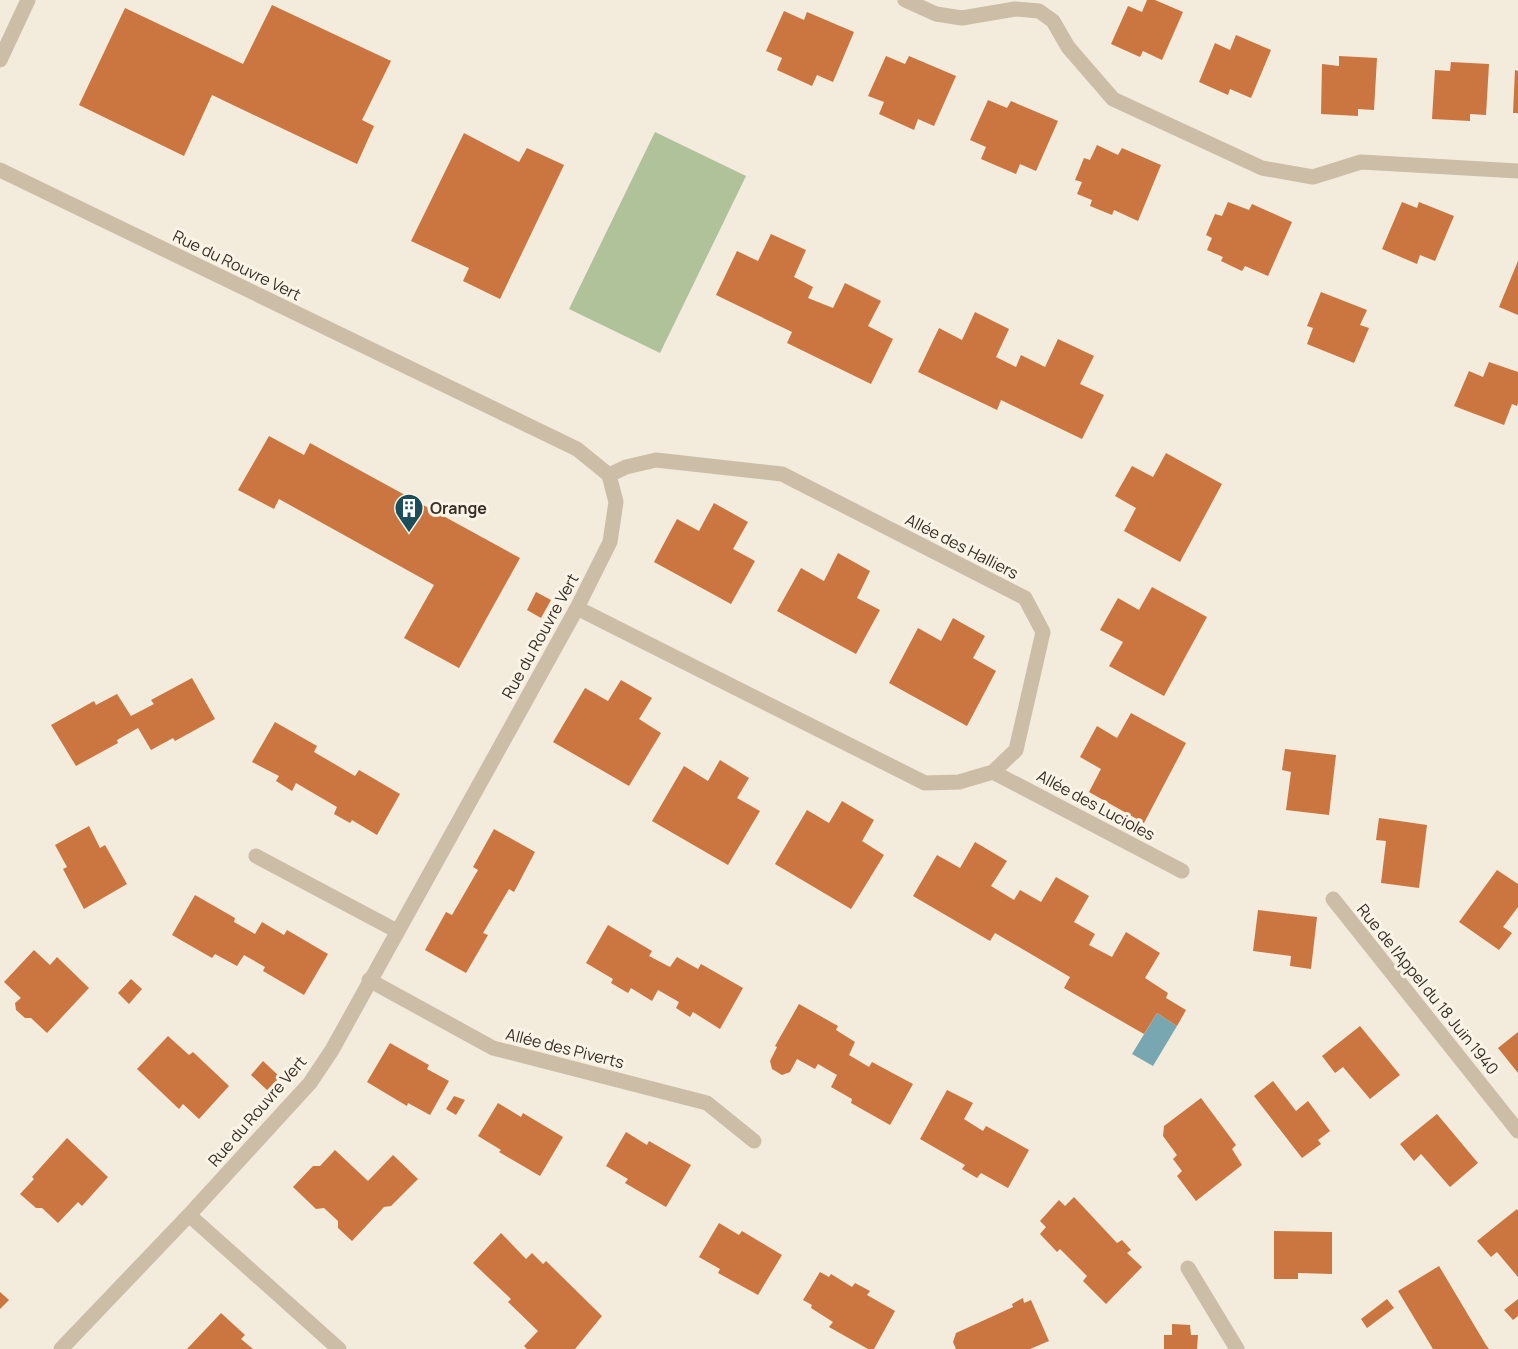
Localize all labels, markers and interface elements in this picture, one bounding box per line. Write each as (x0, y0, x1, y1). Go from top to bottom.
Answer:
street label: Rue du Rouvre Vert (169, 224, 305, 306)
building icon: Orange (393, 492, 425, 534)
place label: Orange (430, 497, 487, 519)
street label: Allée des Halliers (902, 508, 1022, 584)
street label: Rue du Rouvre Vert (496, 569, 584, 703)
street label: Allée des Lucioles (1033, 765, 1159, 845)
street label: Rue de l'Appel du 18 Juin 1940 (1352, 899, 1504, 1079)
street label: Allée des Piverts (504, 1023, 626, 1073)
street label: Rue du Rouvre Vert (203, 1051, 311, 1171)

